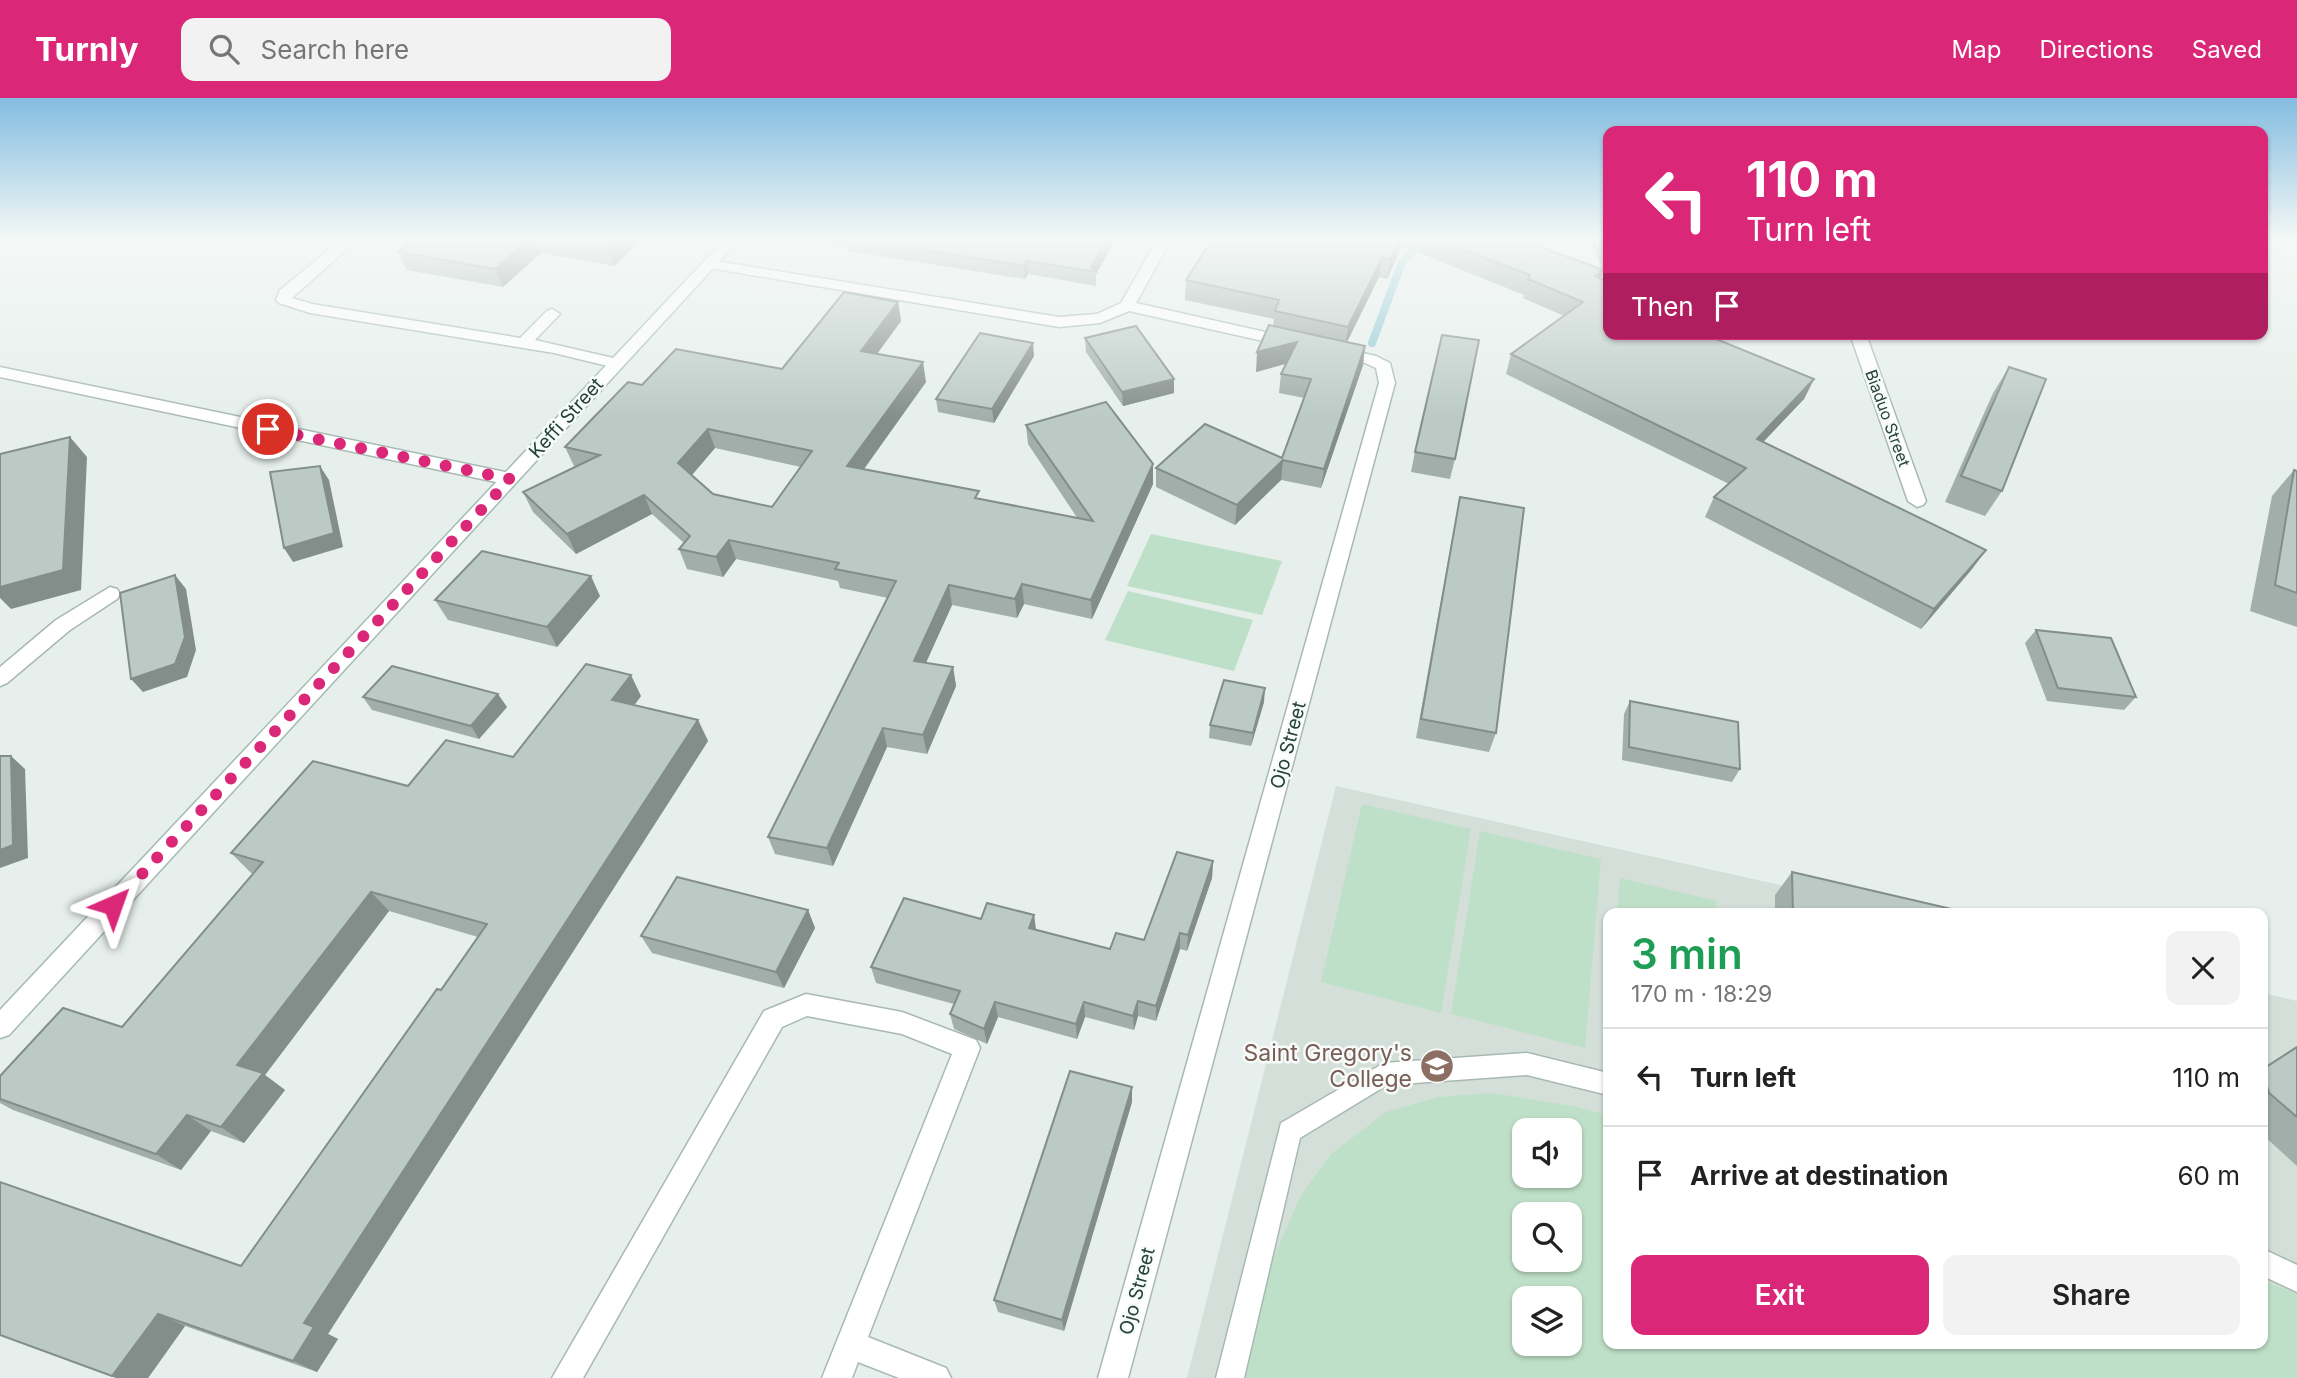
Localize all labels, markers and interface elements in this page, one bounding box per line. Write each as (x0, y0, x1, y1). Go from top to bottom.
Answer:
search box (181, 18, 671, 81)
text: Turnly (35, 29, 139, 69)
icon: search (205, 30, 243, 68)
text: Search here (261, 34, 409, 65)
text: Map (1952, 35, 2001, 64)
text: Directions (2039, 35, 2154, 64)
text: Saved (2192, 35, 2262, 64)
text: 110 m (1746, 150, 1878, 209)
icon: left (1631, 154, 1722, 245)
text: Turn left (1746, 210, 1871, 249)
icon: arrive (1708, 287, 1746, 325)
text: Then (1631, 291, 1694, 322)
street label: Biaduo Street (1861, 367, 1915, 469)
street label: Keffi Street (524, 373, 608, 463)
pin (238, 399, 298, 459)
icon: arrive (249, 410, 287, 448)
street label: Ojo Street (1265, 699, 1311, 791)
position arrow (76, 868, 150, 942)
text: 3 min (1631, 928, 1743, 979)
button: close (2166, 931, 2240, 1005)
text: 170 m · 18:29 (1631, 980, 1772, 1008)
place label: Saint Gregory's College (1243, 1039, 1412, 1093)
school or university icon: Saint Gregory's College (1418, 1047, 1456, 1085)
icon: left (1631, 1058, 1669, 1096)
text: Turn left (1690, 1062, 1796, 1093)
text: 110 m (2172, 1062, 2240, 1093)
map controls (1512, 1118, 1582, 1356)
button: sound (1512, 1118, 1582, 1188)
icon: arrive (1631, 1156, 1669, 1194)
text: Arrive at destination (1690, 1160, 1949, 1191)
text: 60 m (2177, 1160, 2240, 1191)
button: search (1512, 1202, 1582, 1272)
street label: Ojo Street (1114, 1245, 1160, 1337)
button: Exit (1631, 1255, 1929, 1335)
button: Share (1943, 1255, 2240, 1335)
button: layers (1512, 1286, 1582, 1356)

